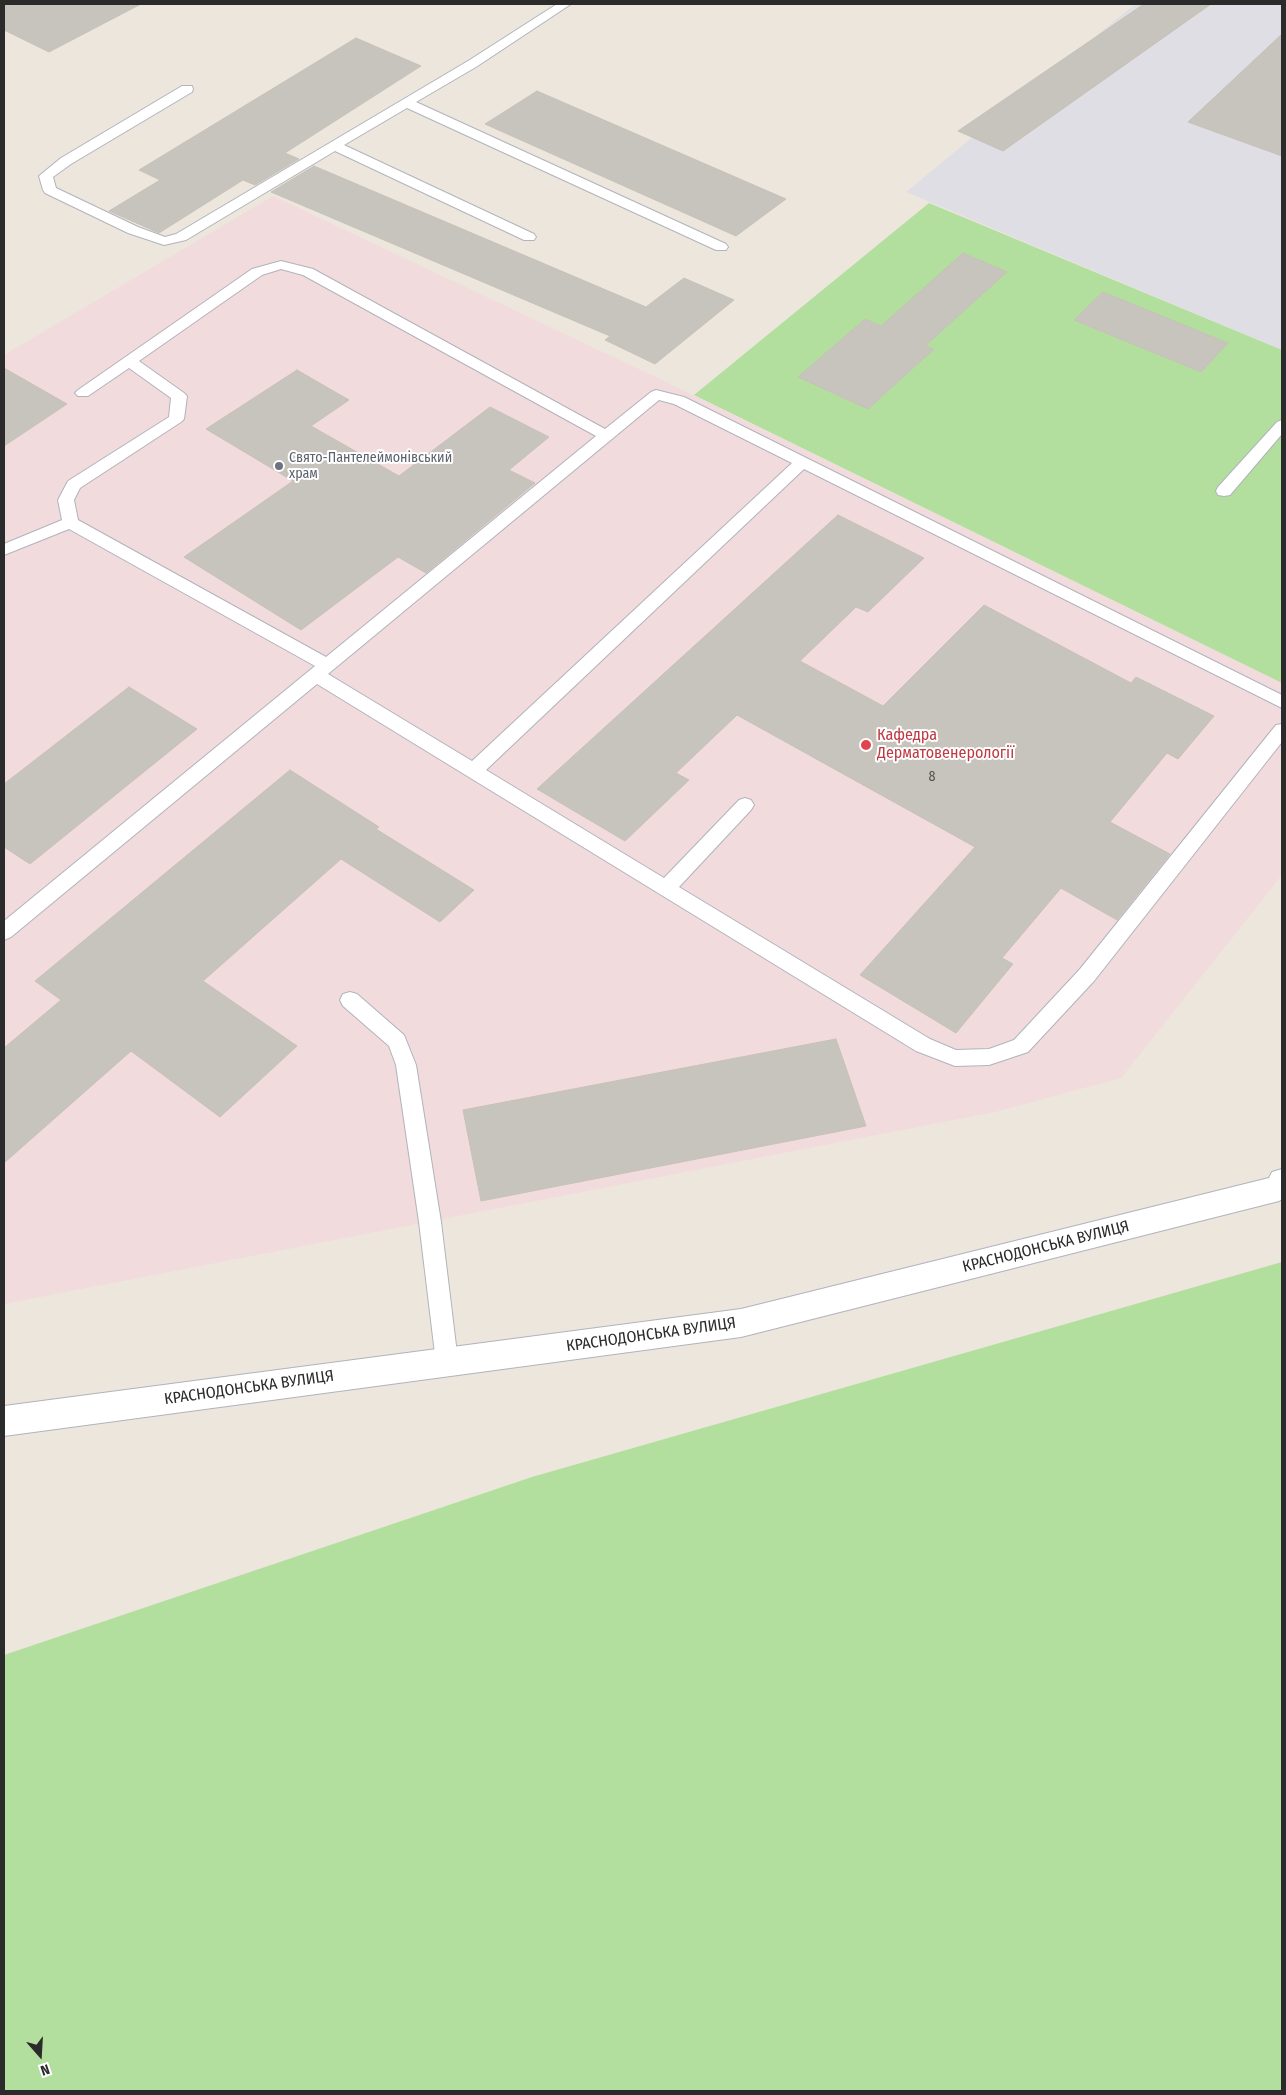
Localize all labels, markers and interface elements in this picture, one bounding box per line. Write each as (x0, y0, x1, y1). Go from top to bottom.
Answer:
place label: Свято-Пантелеймонівський храм (289, 450, 452, 482)
marker: Свято-Пантелеймонівський храм (273, 460, 285, 472)
place label: Кафедра Дерматовенерології (877, 726, 1014, 764)
marker: Кафедра Дерматовенерології (859, 738, 873, 752)
house number: 8 (929, 769, 935, 785)
street label: КРАСНОДОНСЬКА ВУЛИЦЯ (961, 1217, 1131, 1277)
street label: КРАСНОДОНСЬКА ВУЛИЦЯ (565, 1314, 737, 1356)
street label: КРАСНОДОНСЬКА ВУЛИЦЯ (163, 1367, 335, 1409)
north arrow (15, 2030, 65, 2080)
text: N (38, 2060, 52, 2079)

